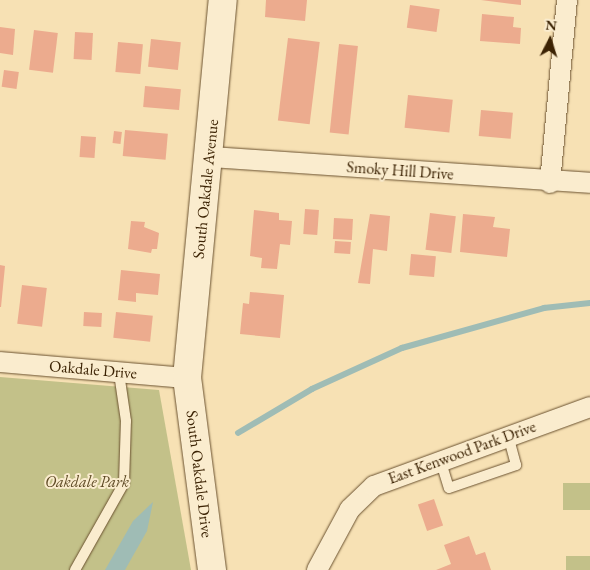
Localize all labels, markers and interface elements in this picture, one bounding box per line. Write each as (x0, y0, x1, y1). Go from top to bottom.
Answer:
north arrow (525, 15, 575, 65)
text: N (545, 16, 558, 35)
street label: South Oakdale Avenue (189, 118, 223, 260)
street label: Smoky Hill Drive (346, 158, 454, 184)
street label: Oakdale Drive (48, 357, 138, 383)
street label: South Oakdale Drive (182, 409, 216, 539)
street label: East Kenwood Park Drive (385, 417, 539, 489)
park label: Oakdale Park (45, 472, 129, 492)

